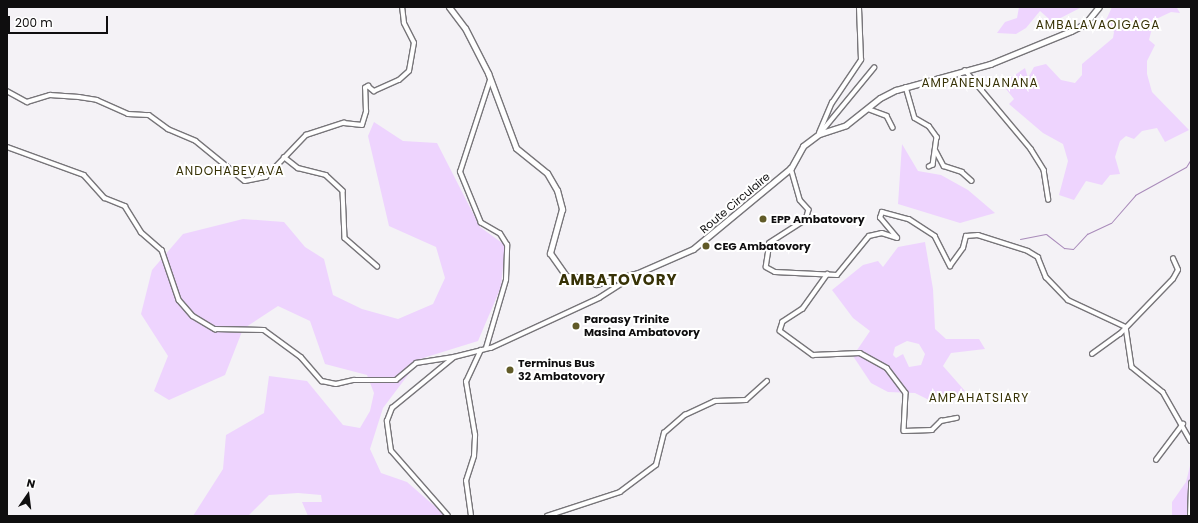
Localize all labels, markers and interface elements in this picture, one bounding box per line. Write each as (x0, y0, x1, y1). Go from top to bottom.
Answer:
scale bar (10, 8, 110, 34)
text: 200 m (15, 14, 53, 31)
district label: AMBALAVAOIGAGA (1036, 18, 1160, 32)
district label: AMPANENJANANA (922, 76, 1038, 90)
district label: ANDOHABEVAVA (176, 164, 284, 178)
street label: Route Circulaire (697, 170, 773, 236)
place label: EPP Ambatovory (771, 212, 865, 226)
marker: EPP Ambatovory (758, 214, 768, 224)
place label: CEG Ambatovory (714, 239, 811, 253)
marker: CEG Ambatovory (701, 241, 711, 251)
district label: AMBATOVORY (558, 271, 678, 289)
place label: Paroasy Trinite Masina Ambatovory (584, 313, 700, 339)
marker: Paroasy Trinite Masina Ambatovory (571, 321, 581, 331)
place label: Terminus Bus 32 Ambatovory (518, 357, 605, 383)
marker: Terminus Bus 32 Ambatovory (505, 365, 515, 375)
district label: AMPAHATSIARY (929, 391, 1029, 405)
north arrow (8, 475, 48, 515)
text: N (25, 475, 37, 492)

